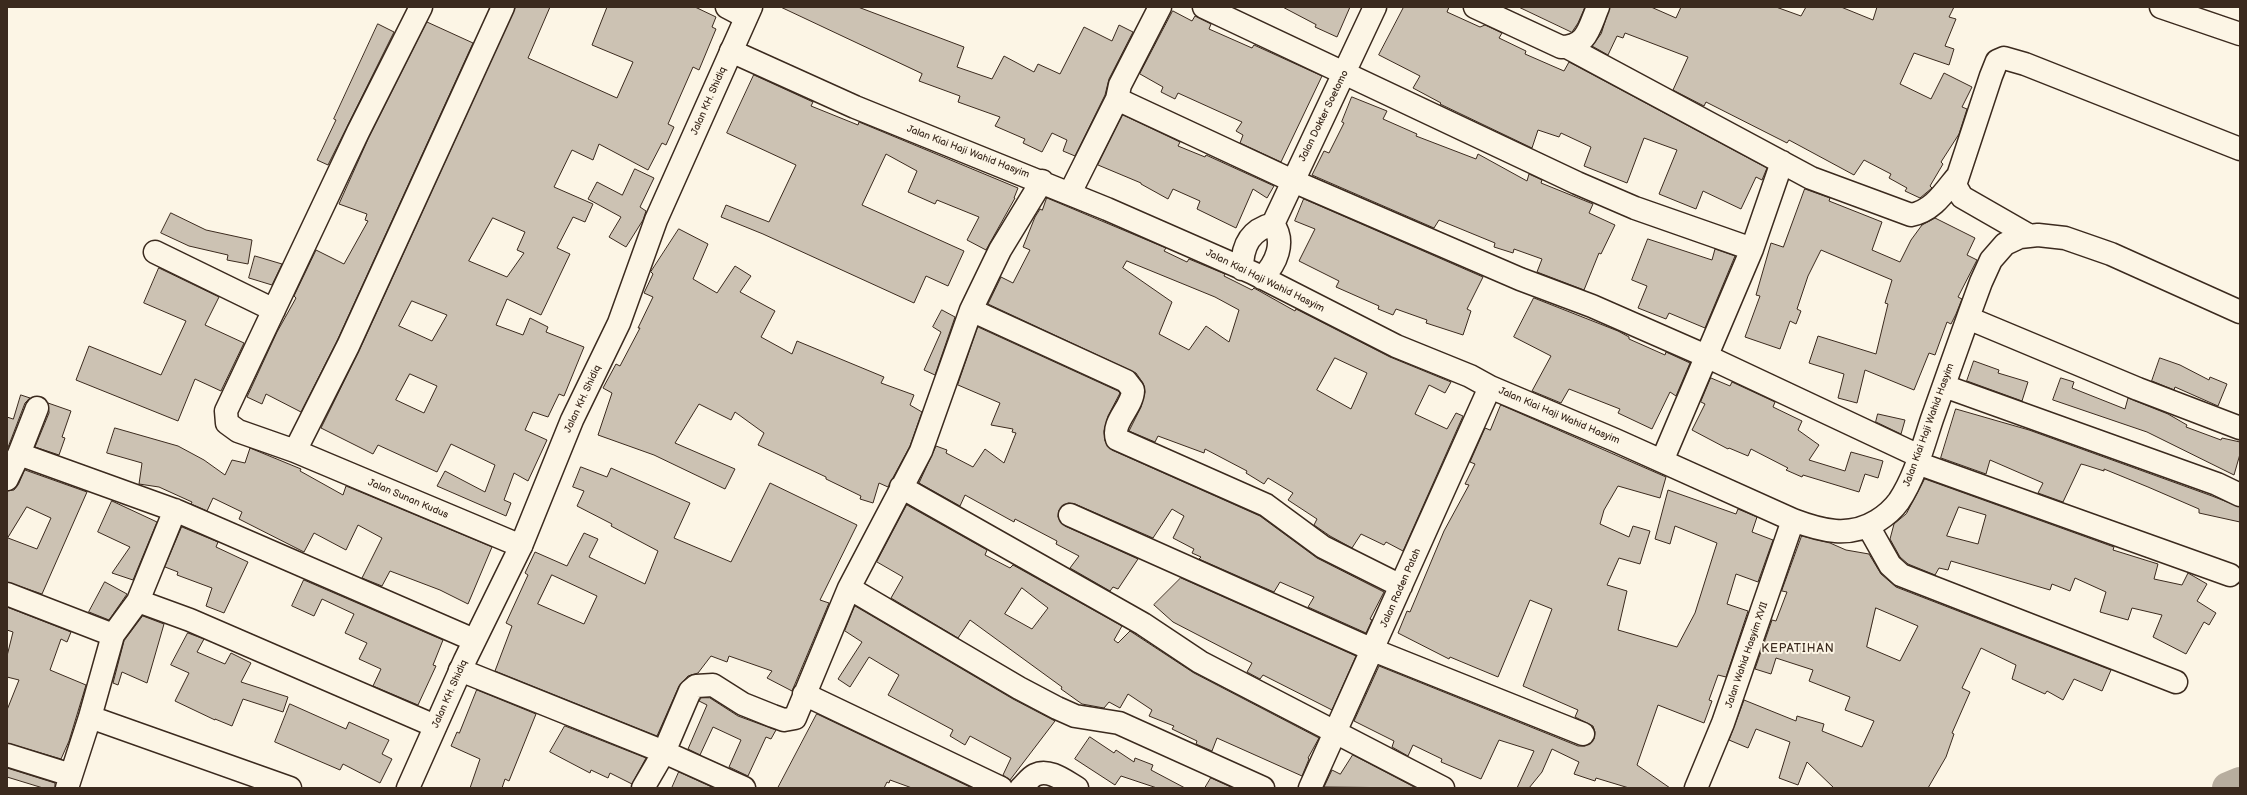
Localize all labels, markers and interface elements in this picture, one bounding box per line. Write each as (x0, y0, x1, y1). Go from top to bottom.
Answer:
street label: Jalan KH. Shidiq (689, 65, 729, 137)
street label: Jalan Dokter Soetomo (1297, 68, 1351, 164)
street label: Jalan Kiai Haji Wahid Hasyim (905, 123, 1031, 181)
street label: Jalan Kiai Haji Wahid Hasyim (1204, 247, 1326, 315)
street label: Jalan Kiai Haji Wahid Hasyim (1901, 362, 1957, 488)
street label: Jalan KH. Shidiq (562, 363, 604, 435)
street label: Jalan Kiai Haji Wahid Hasyim (1497, 385, 1621, 447)
street label: Jalan Sunan Kudus (366, 477, 450, 521)
street label: Jalan Raden Patah (1378, 547, 1424, 629)
street label: Jalan Wahid Hasyim XVII (1723, 600, 1771, 710)
district label: KEPATIHAN (1761, 642, 1835, 656)
street label: Jalan KH. Shidiq (430, 658, 470, 730)

